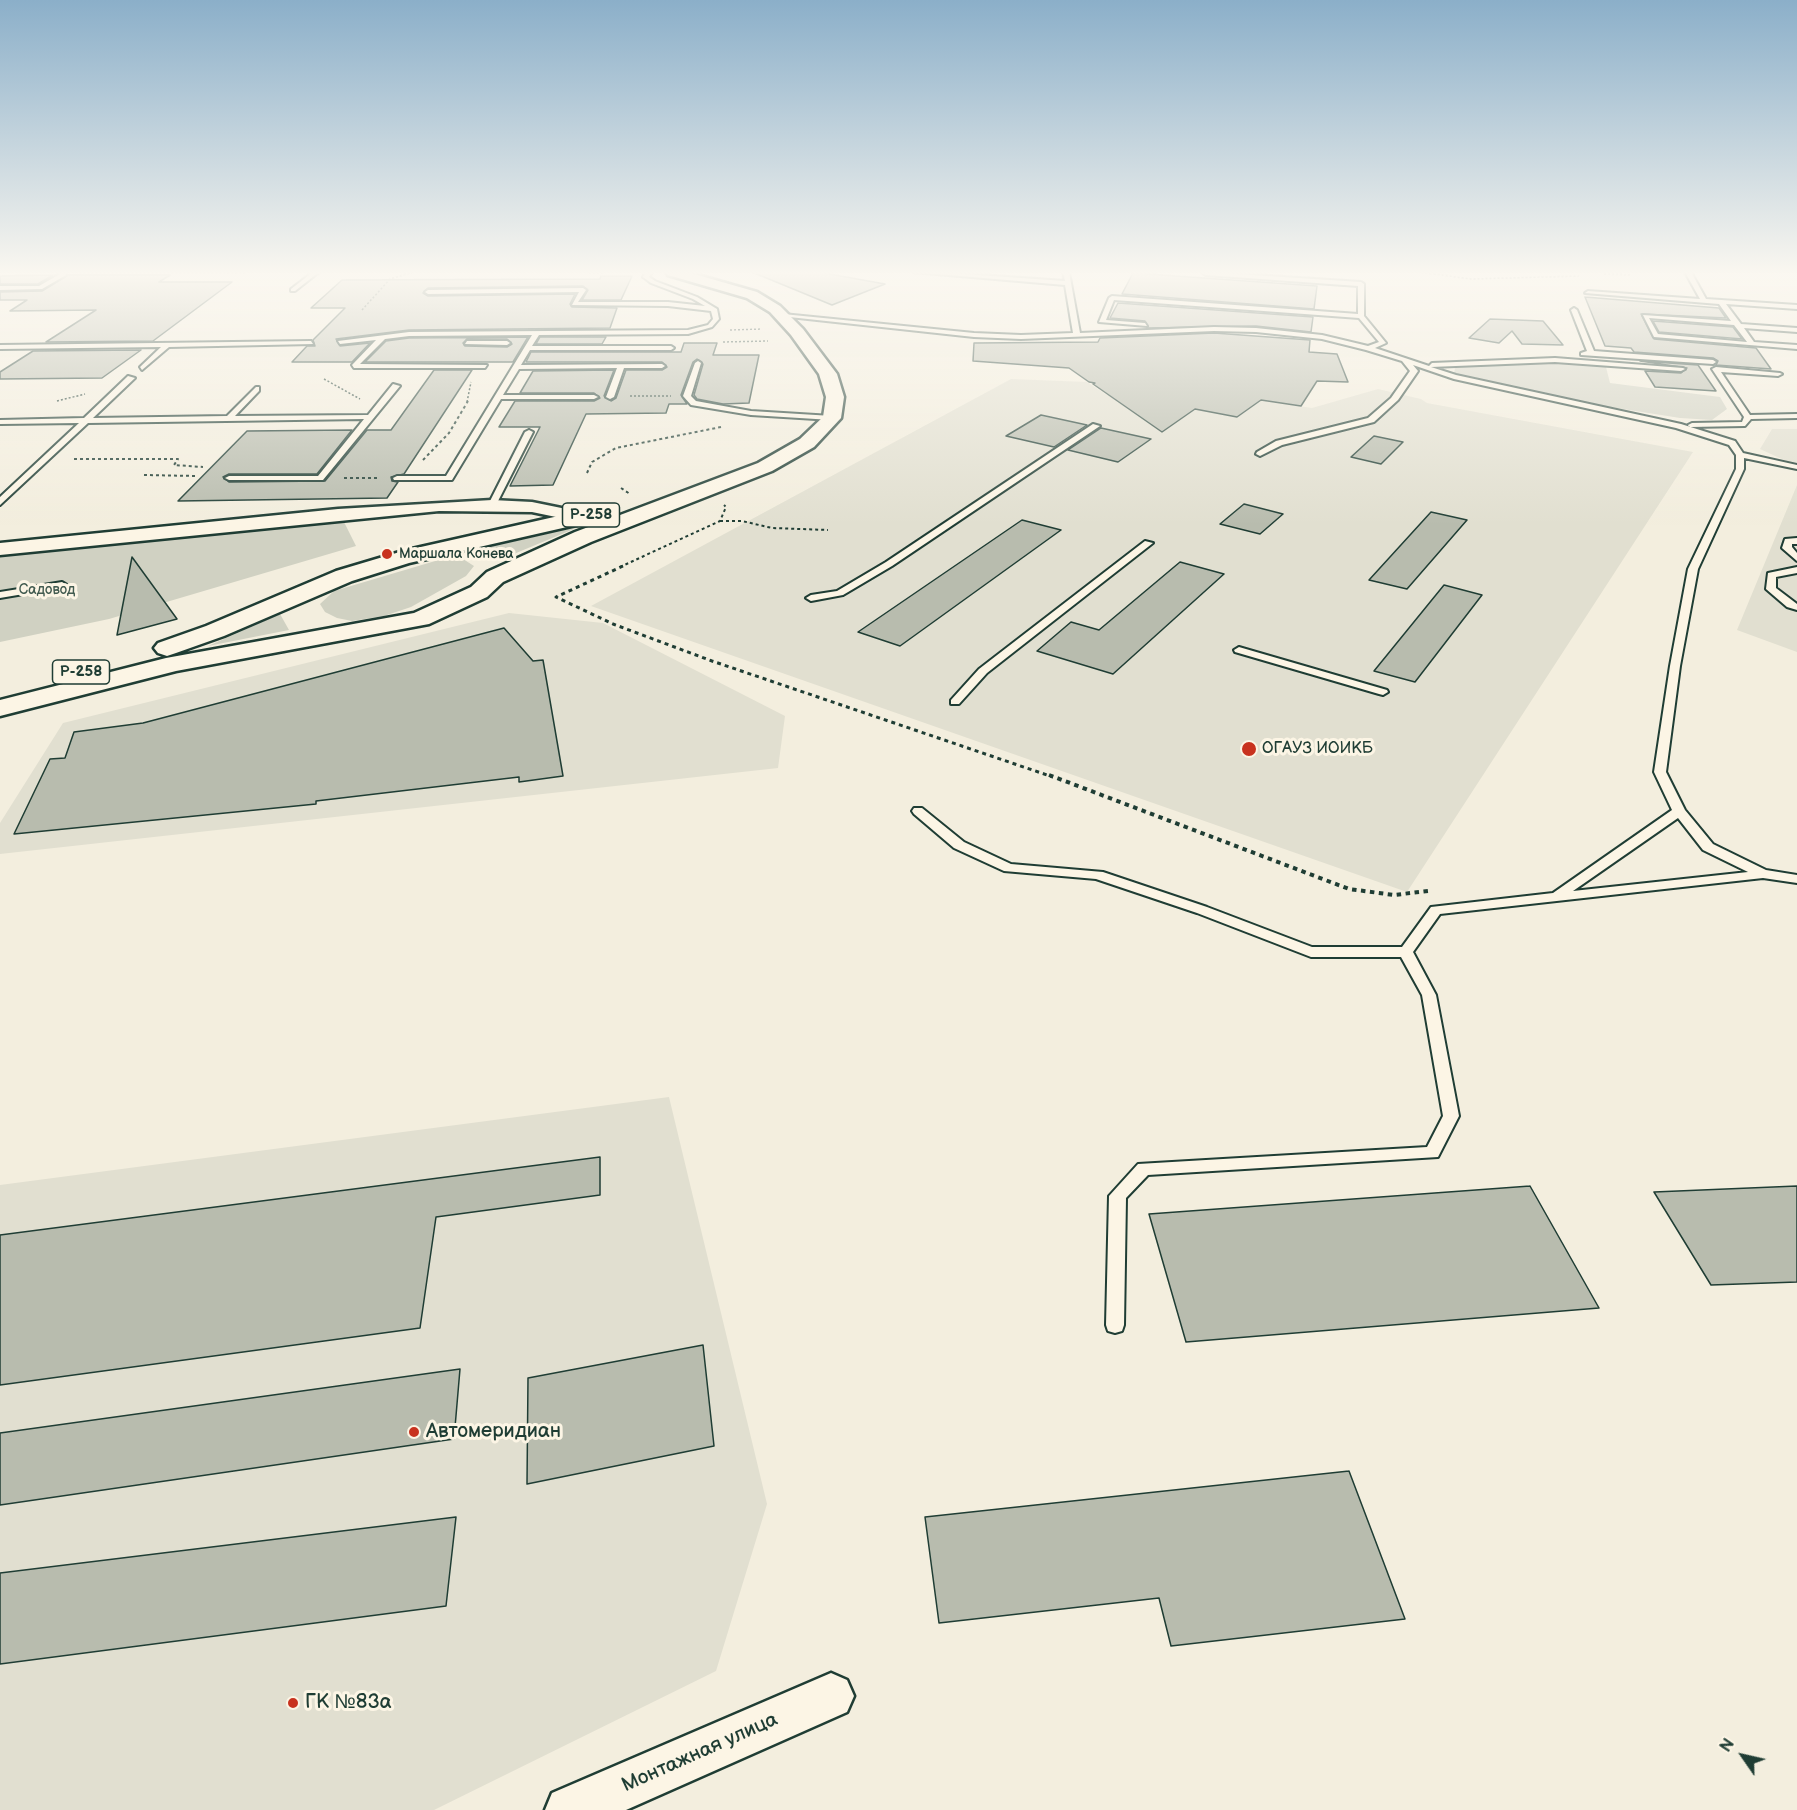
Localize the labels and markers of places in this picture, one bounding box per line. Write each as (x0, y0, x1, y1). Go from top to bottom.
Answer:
place label: Маршала Конева (399, 546, 514, 562)
marker: Маршала Конева (380, 547, 394, 561)
place label: ОГАУЗ ИОИКБ (1262, 739, 1373, 759)
marker: ОГАУЗ ИОИКБ (1240, 740, 1258, 758)
place label: Автомеридиан (426, 1420, 561, 1444)
marker: Автомеридиан (407, 1425, 421, 1439)
place label: ГК №83а (305, 1691, 392, 1715)
marker: ГК №83а (286, 1696, 300, 1710)

